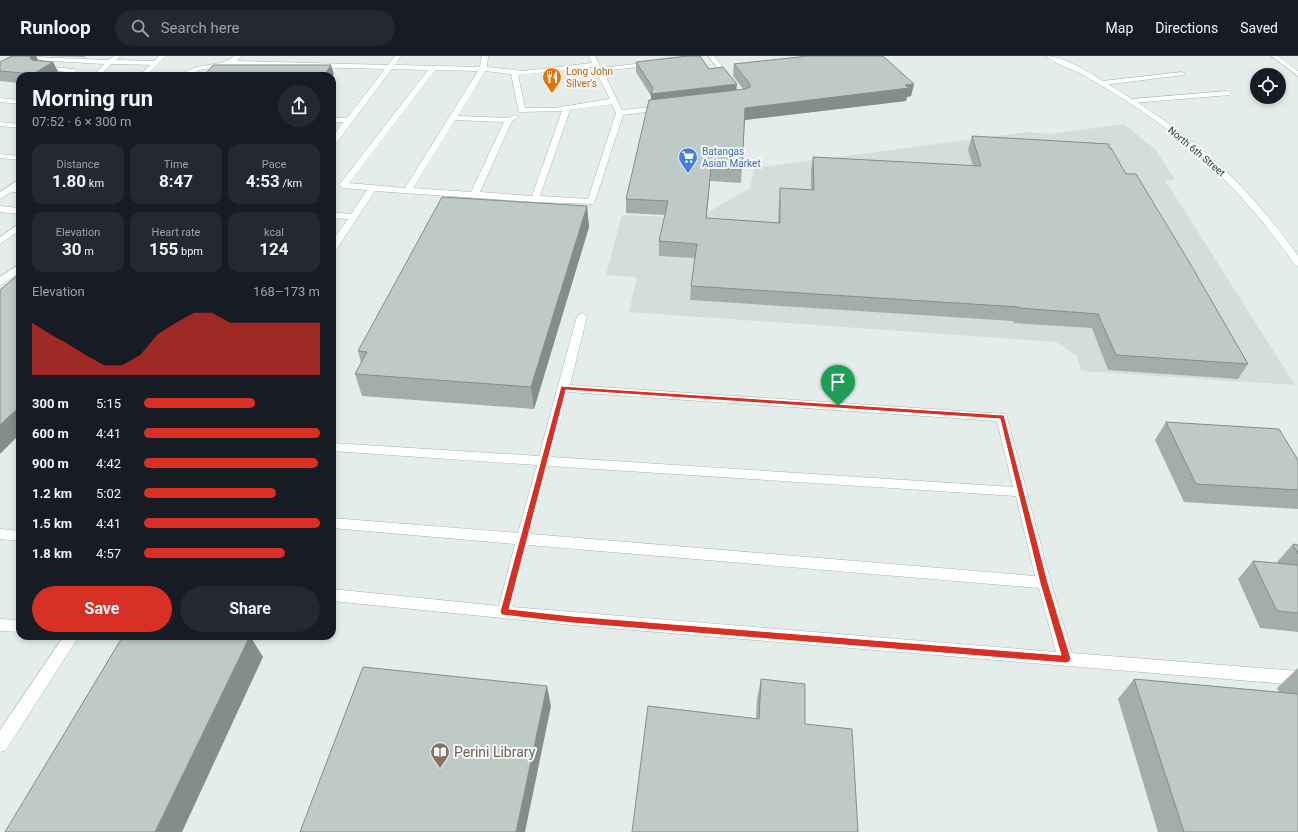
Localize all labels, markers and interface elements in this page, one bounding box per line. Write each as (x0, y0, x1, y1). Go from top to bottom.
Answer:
search box (115, 10, 395, 46)
text: Runloop (20, 16, 91, 39)
icon: search (129, 17, 151, 39)
text: Search here (161, 19, 240, 37)
text: Map (1106, 20, 1133, 36)
text: Directions (1155, 20, 1218, 36)
text: Saved (1240, 20, 1278, 36)
restaurant icon: Long John Silver's (541, 66, 563, 94)
place label: Long John Silver's (566, 66, 613, 89)
map controls (1250, 68, 1286, 104)
button: locate (1250, 68, 1286, 104)
button: share (278, 85, 320, 127)
text: Morning run (32, 86, 153, 111)
text: 07:52 · 6 × 300 m (32, 114, 131, 129)
street label: North 6th Street (1166, 124, 1227, 178)
supermarket icon: Batangas Asian Market (677, 146, 699, 174)
place label: Batangas Asian Market (702, 146, 761, 169)
text: Distance (57, 158, 99, 171)
text: Time (164, 158, 188, 171)
text: Pace (262, 158, 286, 171)
text: 1.80 (52, 171, 86, 191)
text: 8:47 (159, 171, 193, 191)
text: 4:53 (246, 171, 280, 191)
text: km (86, 177, 104, 190)
text: /km (280, 177, 302, 190)
text: Elevation (56, 226, 100, 239)
text: Heart rate (152, 226, 200, 239)
text: kcal (264, 226, 284, 239)
text: 30 (62, 239, 82, 259)
text: 155 (149, 239, 178, 259)
text: 124 (259, 239, 289, 259)
text: m (82, 245, 94, 258)
text: bpm (178, 245, 203, 258)
text: Elevation (32, 284, 85, 299)
text: 168–173 m (253, 284, 320, 299)
pin (821, 365, 855, 406)
icon: arrive (827, 371, 849, 393)
text: 300 m (32, 396, 69, 411)
text: 5:15 (96, 396, 121, 411)
text: 600 m (32, 426, 69, 441)
text: 4:41 (96, 426, 121, 441)
text: 900 m (32, 456, 69, 471)
text: 4:42 (96, 456, 121, 471)
text: 1.2 km (32, 486, 72, 501)
text: 5:02 (96, 486, 121, 501)
text: 1.5 km (32, 516, 72, 531)
text: 4:41 (96, 516, 121, 531)
text: 1.8 km (32, 546, 72, 561)
text: 4:57 (96, 546, 121, 561)
button: Save (32, 586, 172, 632)
button: Share (180, 586, 320, 632)
library icon: Perini Library (429, 741, 451, 769)
place label: Perini Library (454, 744, 536, 760)

